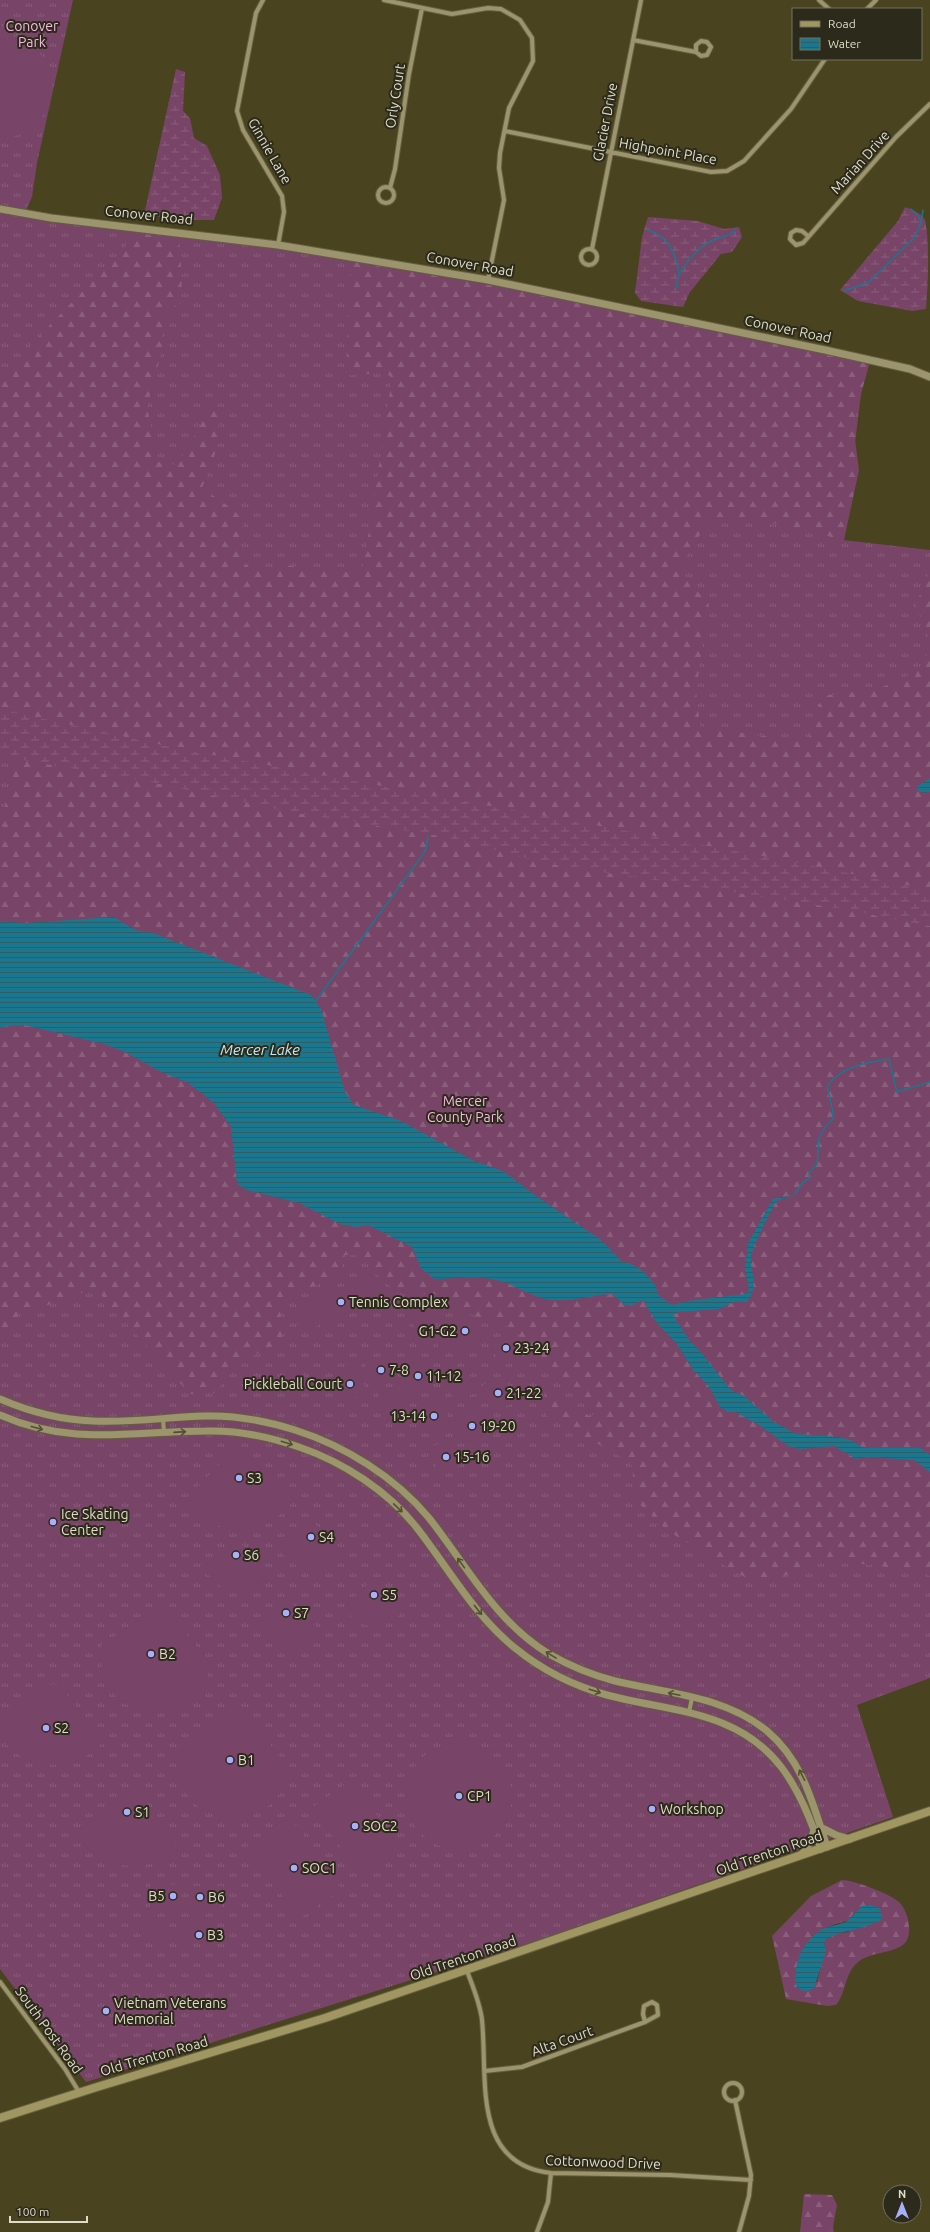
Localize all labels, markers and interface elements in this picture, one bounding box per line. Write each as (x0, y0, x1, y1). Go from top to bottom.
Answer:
legend (792, 8, 922, 60)
text: Road (828, 17, 856, 30)
park label: Conover Park (6, 18, 59, 50)
text: Water (828, 37, 861, 50)
street label: Orly Court (382, 62, 408, 130)
street label: Glacier Drive (590, 81, 620, 163)
street label: Ginnie Lane (245, 115, 295, 187)
street label: Marian Drive (827, 127, 893, 197)
street label: Highpoint Place (618, 135, 718, 167)
street label: Conover Road (104, 202, 194, 228)
street label: Conover Road (425, 248, 515, 280)
street label: Conover Road (743, 312, 833, 346)
water label: Mercer Lake (220, 1041, 300, 1058)
park label: Mercer County Park (427, 1093, 503, 1125)
place label: Tennis Complex (349, 1294, 448, 1310)
marker: Tennis Complex (336, 1297, 346, 1307)
place label: G1-G2 (419, 1323, 457, 1339)
marker: G1-G2 (460, 1326, 470, 1336)
place label: 23-24 (514, 1340, 550, 1356)
marker: 23-24 (501, 1343, 511, 1353)
place label: 7-8 (389, 1362, 409, 1378)
marker: 7-8 (376, 1365, 386, 1375)
place label: 11-12 (426, 1368, 462, 1384)
marker: 11-12 (413, 1371, 423, 1381)
place label: Pickleball Court (244, 1376, 342, 1392)
marker: Pickleball Court (345, 1379, 355, 1389)
place label: 21-22 (506, 1385, 542, 1401)
marker: 21-22 (493, 1388, 503, 1398)
place label: 13-14 (390, 1408, 426, 1424)
marker: 13-14 (429, 1411, 439, 1421)
place label: 19-20 (480, 1418, 516, 1434)
marker: 19-20 (467, 1421, 477, 1431)
one-way arrow (30, 1425, 43, 1432)
one-way arrow (173, 1429, 186, 1436)
one-way arrow (280, 1440, 293, 1447)
place label: 15-16 (454, 1449, 490, 1465)
marker: 15-16 (441, 1452, 451, 1462)
place label: S3 (247, 1470, 262, 1486)
marker: S3 (234, 1473, 244, 1483)
one-way arrow (393, 1503, 403, 1513)
place label: Ice Skating Center (61, 1506, 129, 1538)
marker: Ice Skating Center (48, 1517, 58, 1527)
place label: S4 (319, 1529, 334, 1545)
marker: S4 (306, 1532, 316, 1542)
place label: S6 (244, 1547, 259, 1563)
marker: S6 (231, 1550, 241, 1560)
one-way arrow (457, 1557, 465, 1568)
place label: S5 (382, 1587, 397, 1603)
marker: S5 (369, 1590, 379, 1600)
place label: S7 (294, 1605, 309, 1621)
one-way arrow (473, 1605, 482, 1616)
marker: S7 (281, 1608, 291, 1618)
place label: B2 (159, 1646, 176, 1662)
marker: B2 (146, 1649, 156, 1659)
one-way arrow (545, 1650, 557, 1658)
one-way arrow (588, 1688, 601, 1695)
one-way arrow (668, 1689, 681, 1697)
place label: S2 (54, 1720, 69, 1736)
marker: S2 (41, 1723, 51, 1733)
place label: B1 (238, 1752, 255, 1768)
marker: B1 (225, 1755, 235, 1765)
one-way arrow (798, 1769, 805, 1781)
place label: CP1 (467, 1788, 492, 1804)
marker: CP1 (454, 1791, 464, 1801)
place label: Workshop (660, 1801, 724, 1817)
place label: S1 (135, 1804, 150, 1820)
marker: Workshop (647, 1804, 657, 1814)
marker: S1 (122, 1807, 132, 1817)
place label: SOC2 (363, 1818, 398, 1834)
marker: SOC2 (350, 1821, 360, 1831)
street label: Old Trenton Road (714, 1827, 824, 1879)
place label: SOC1 (302, 1860, 337, 1876)
marker: SOC1 (289, 1863, 299, 1873)
place label: B5 (148, 1888, 165, 1904)
place label: B6 (208, 1889, 225, 1905)
marker: B5 (168, 1891, 178, 1901)
marker: B6 (195, 1892, 205, 1902)
place label: B3 (207, 1927, 224, 1943)
marker: B3 (194, 1930, 204, 1940)
street label: Old Trenton Road (408, 1932, 518, 1984)
street label: South Post Road (12, 1983, 86, 2077)
place label: Vietnam Veterans Memorial (114, 1995, 226, 2027)
marker: Vietnam Veterans Memorial (101, 2006, 111, 2016)
street label: Alta Court (529, 2022, 595, 2059)
street label: Old Trenton Road (98, 2033, 210, 2079)
street label: Cottonwood Drive (545, 2152, 661, 2172)
north arrow (882, 2184, 922, 2224)
text: N (898, 2188, 906, 2200)
scale bar (10, 2198, 87, 2224)
text: 100 m (16, 2205, 49, 2218)

